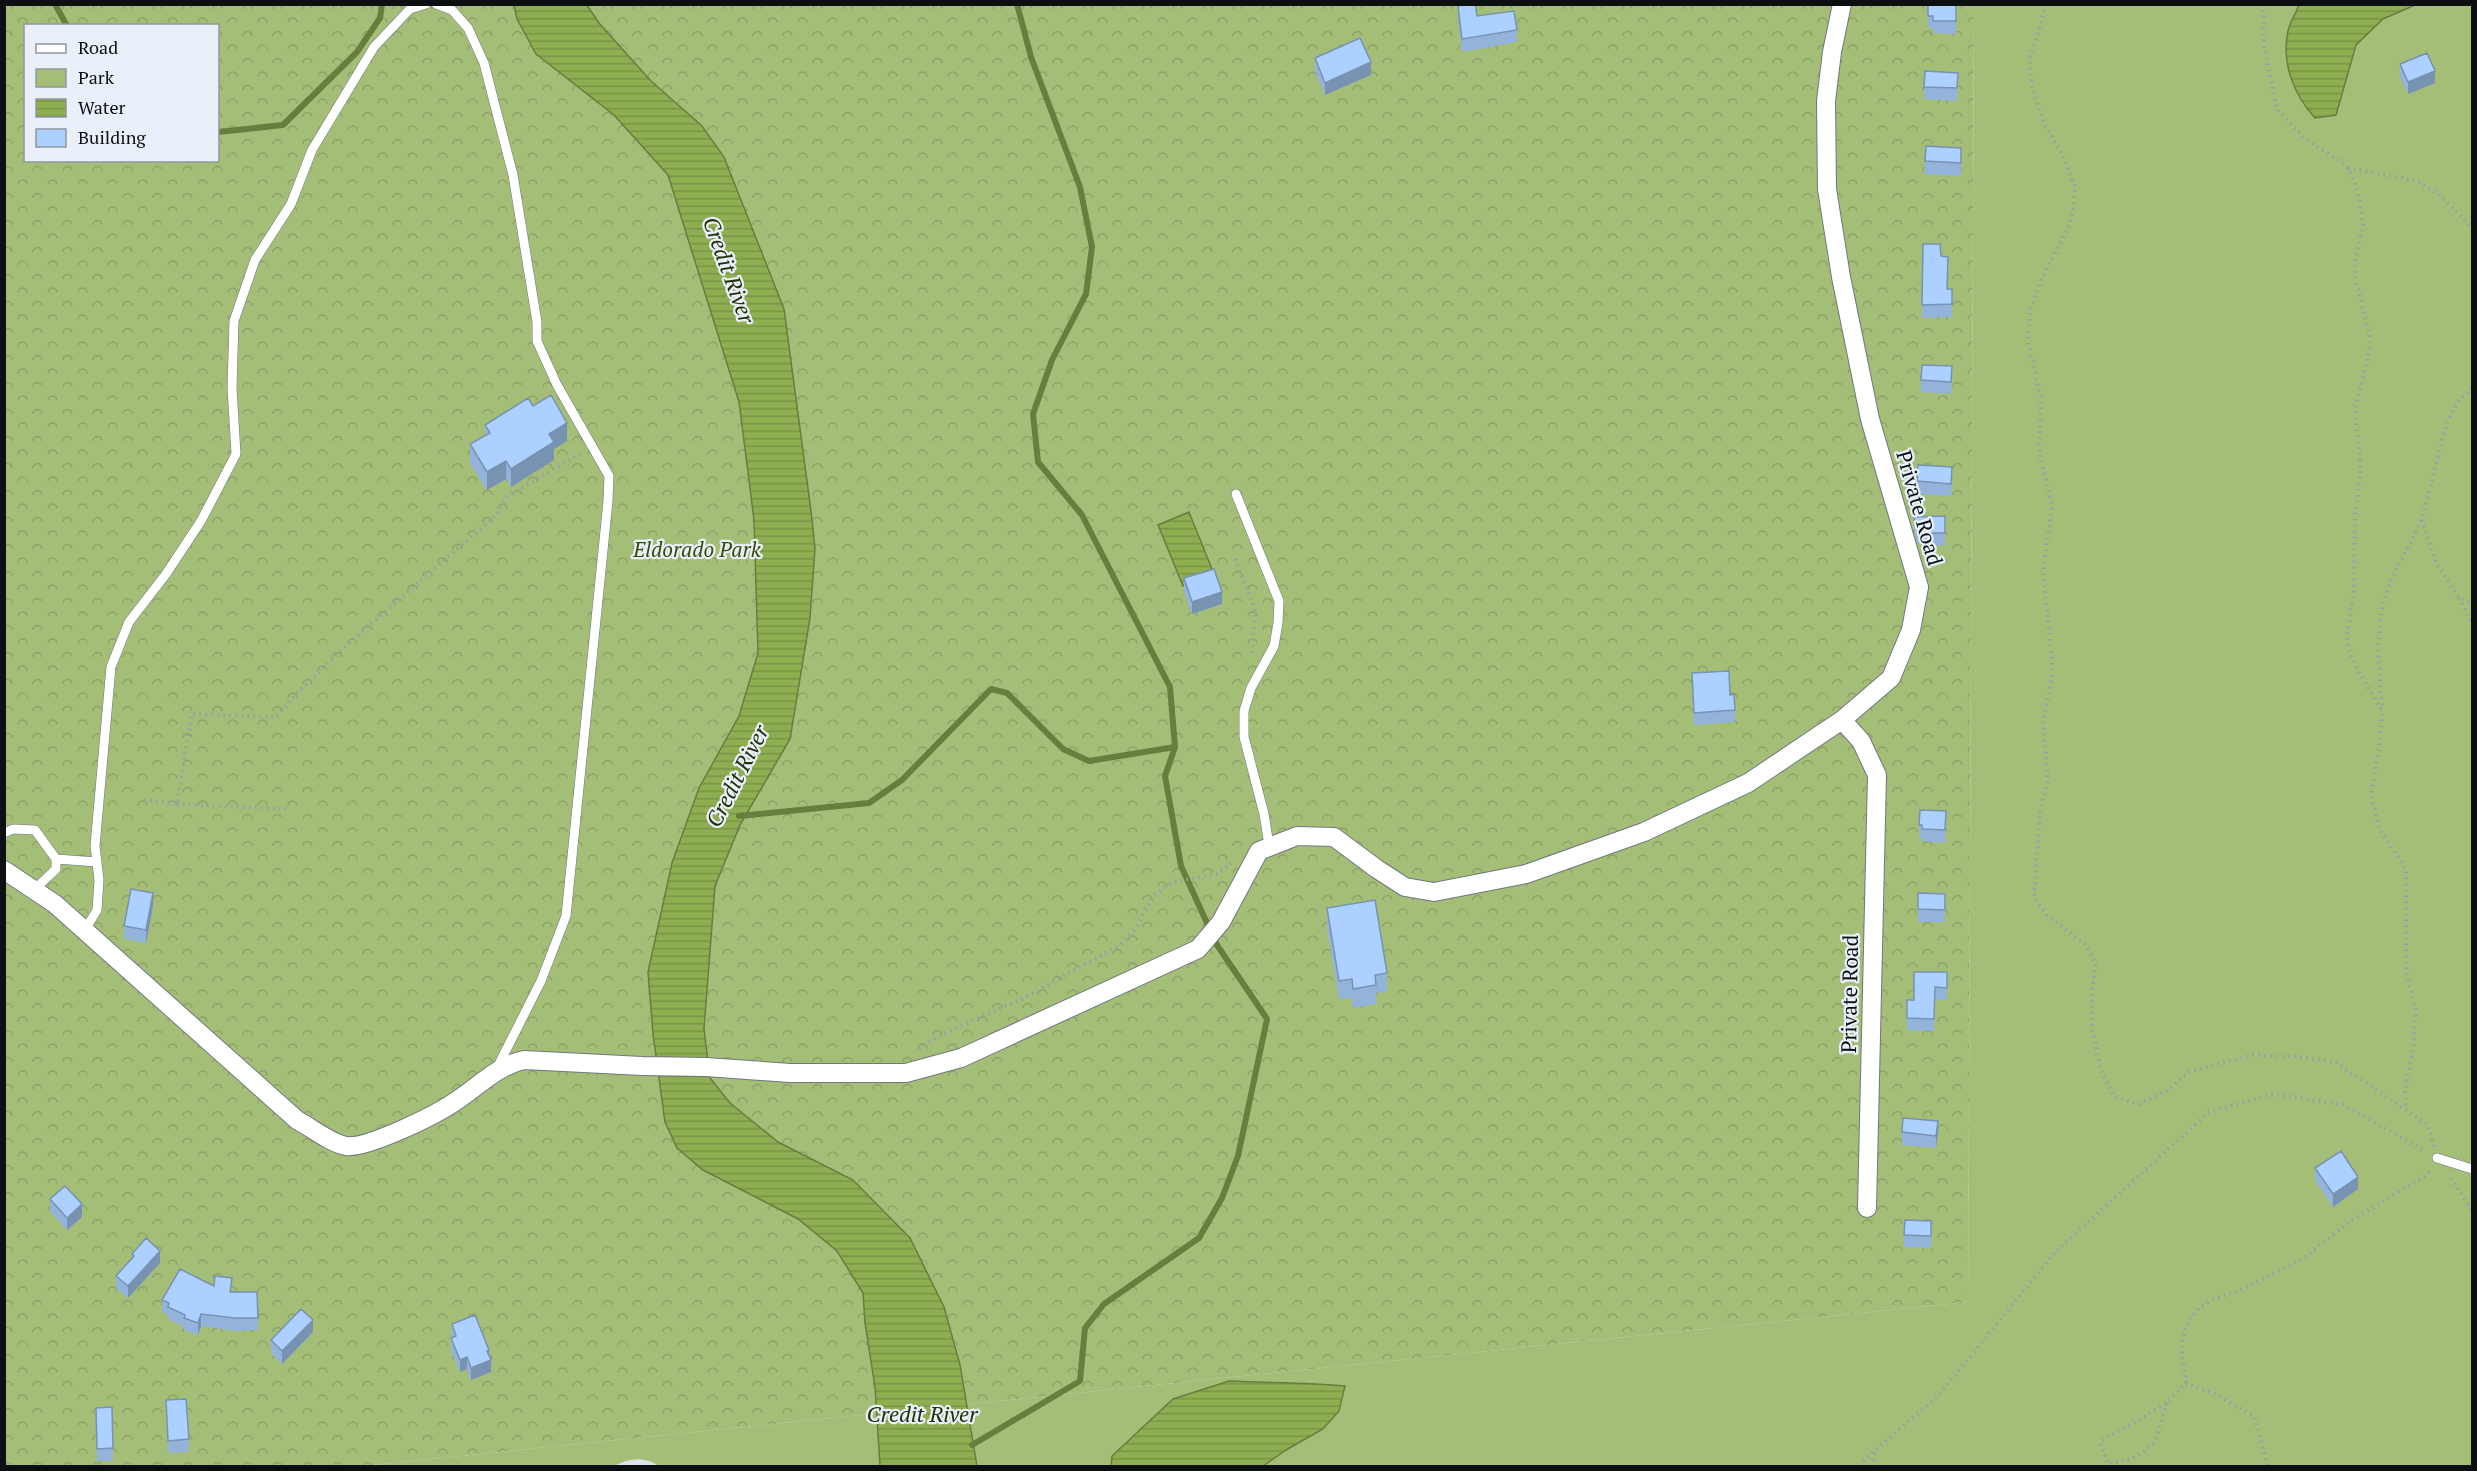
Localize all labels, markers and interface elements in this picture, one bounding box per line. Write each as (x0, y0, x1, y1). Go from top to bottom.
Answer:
legend (24, 24, 219, 162)
text: Road (78, 35, 118, 59)
text: Park (78, 65, 115, 89)
text: Water (78, 95, 125, 119)
text: Building (78, 125, 146, 149)
water label: Credit River (697, 213, 763, 328)
street label: Private Road (1890, 447, 1950, 569)
park label: Eldorado Park (632, 535, 762, 563)
water label: Credit River (698, 718, 775, 832)
street label: Private Road (1834, 934, 1864, 1053)
water label: Credit River (867, 1399, 979, 1428)

